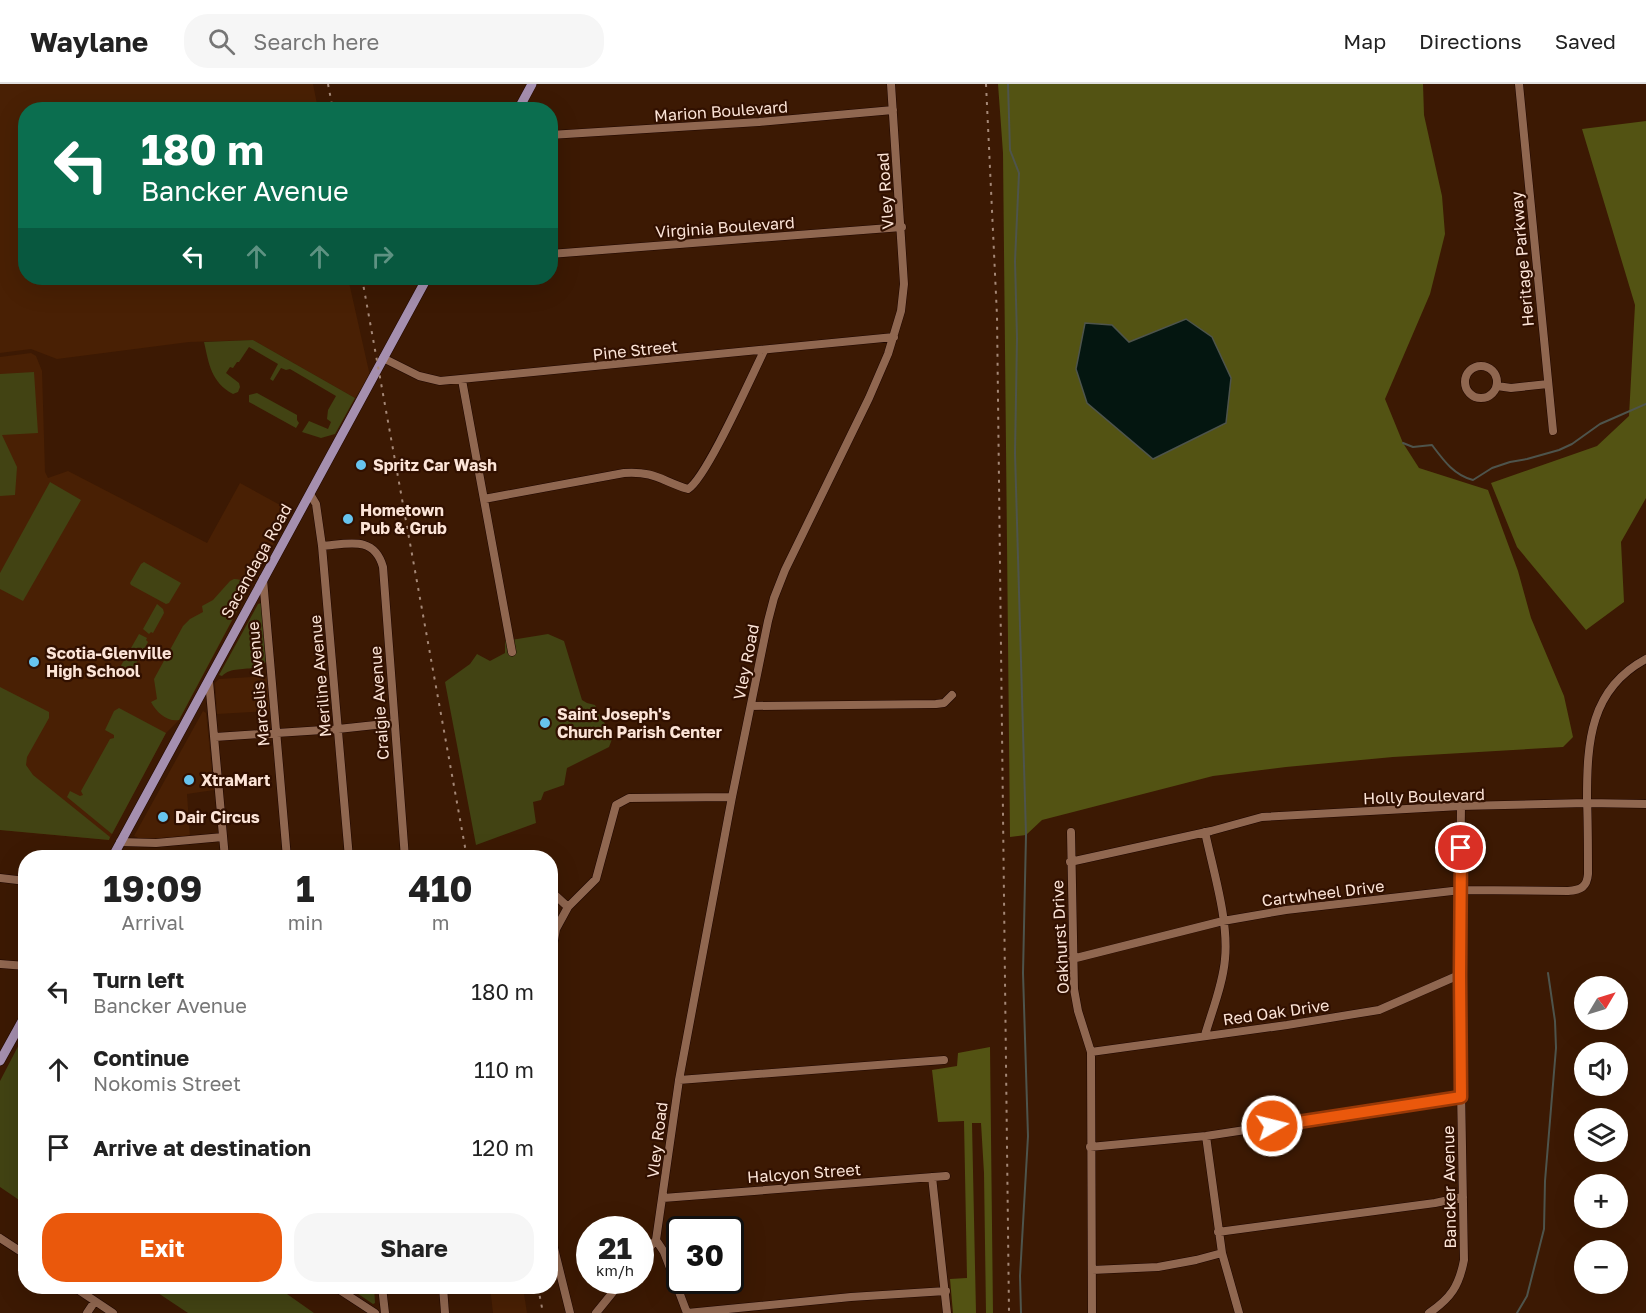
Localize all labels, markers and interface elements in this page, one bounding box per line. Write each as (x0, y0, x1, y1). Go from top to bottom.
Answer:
search box (184, 14, 604, 68)
text: Waylane (30, 25, 148, 58)
icon: search (205, 25, 238, 58)
text: Search here (253, 28, 379, 55)
text: Map (1343, 28, 1386, 54)
text: Directions (1419, 28, 1522, 54)
text: Saved (1555, 28, 1616, 54)
street label: Marion Boulevard (653, 96, 789, 126)
text: 180 m (141, 124, 264, 174)
icon: left (42, 126, 120, 204)
street label: Vley Road (872, 152, 898, 230)
text: Bancker Avenue (141, 175, 349, 207)
street label: Heritage Parkway (1506, 191, 1538, 327)
street label: Virginia Boulevard (655, 212, 795, 242)
icon: left (177, 240, 210, 273)
icon: ahead (240, 240, 273, 273)
icon: ahead (303, 240, 336, 273)
icon: right (366, 240, 399, 273)
street label: Pine Street (592, 336, 678, 364)
place label: Spritz Car Wash (373, 455, 497, 475)
marker: Spritz Car Wash (354, 458, 368, 472)
street label: Sacandaga Road (216, 500, 296, 622)
place label: Hometown Pub & Grub (360, 500, 447, 538)
marker: Hometown Pub & Grub (341, 512, 355, 526)
street label: Meriline Avenue (305, 614, 335, 738)
street label: Marcelis Avenue (243, 621, 273, 747)
street label: Vley Road (729, 622, 763, 702)
place label: Scotia-Glenville High School (46, 643, 172, 681)
street label: Craigie Avenue (365, 645, 393, 761)
marker: Scotia-Glenville High School (27, 655, 41, 669)
place label: Saint Joseph's Church Parish Center (557, 704, 722, 742)
marker: Saint Joseph's Church Parish Center (538, 716, 552, 730)
place label: XtraMart (201, 770, 270, 790)
marker: XtraMart (182, 773, 196, 787)
street label: Holly Boulevard (1363, 784, 1485, 808)
place label: Dair Circus (175, 807, 260, 827)
marker: Dair Circus (156, 810, 170, 824)
pin (1435, 822, 1486, 873)
icon: arrive (1444, 831, 1477, 864)
text: 19:09 (103, 867, 202, 910)
text: 1 (296, 867, 315, 910)
text: 410 (408, 867, 473, 910)
street label: Cartwheel Drive (1261, 876, 1385, 910)
street label: Oakhurst Drive (1047, 879, 1073, 995)
text: Arrival (121, 910, 184, 934)
text: min (288, 910, 323, 934)
text: m (432, 910, 449, 934)
text: Turn left (93, 966, 184, 993)
icon: left (42, 975, 75, 1008)
north arrow (1574, 976, 1628, 1030)
map controls (1574, 976, 1628, 1294)
text: 180 m (471, 978, 534, 1005)
text: Bancker Avenue (93, 993, 247, 1017)
street label: Red Oak Drive (1221, 995, 1331, 1029)
button: sound (1574, 1042, 1628, 1096)
text: Continue (93, 1044, 189, 1071)
icon: ahead (42, 1053, 75, 1086)
text: 110 m (474, 1056, 534, 1083)
text: Nokomis Street (93, 1071, 241, 1095)
position arrow (1240, 1094, 1304, 1158)
street label: Vley Road (642, 1101, 672, 1179)
button: layers (1574, 1108, 1628, 1162)
street label: Bancker Avenue (1438, 1125, 1460, 1249)
icon: arrive (42, 1131, 75, 1164)
text: Arrive at destination (93, 1134, 311, 1161)
text: 120 m (472, 1134, 534, 1161)
street label: Halcyon Street (746, 1159, 862, 1187)
button: + (1574, 1174, 1628, 1228)
button: Exit (42, 1213, 282, 1282)
button: Share (294, 1213, 534, 1282)
speed limit sign: 30 (666, 1216, 744, 1294)
text: 21 (598, 1230, 632, 1266)
button: − (1574, 1240, 1628, 1294)
text: km/h (596, 1261, 634, 1279)

